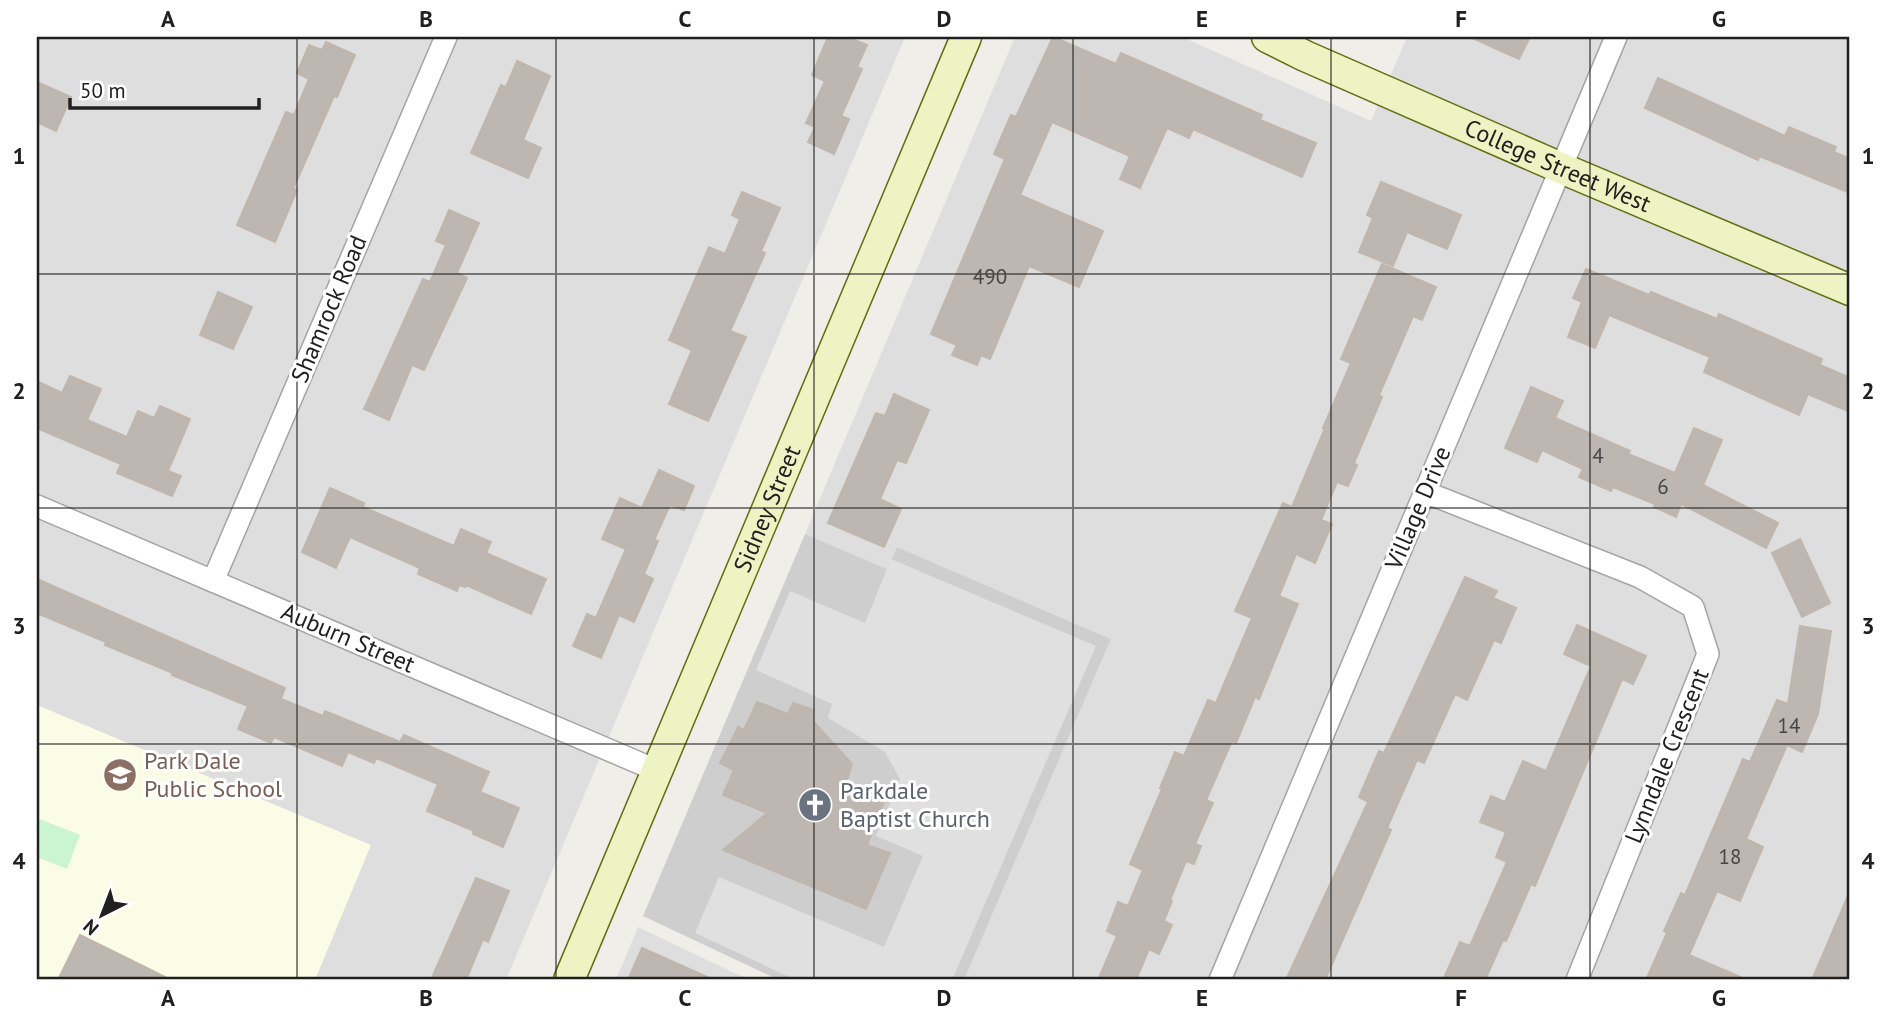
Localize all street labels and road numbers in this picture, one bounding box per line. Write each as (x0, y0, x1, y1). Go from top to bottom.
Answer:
street label: College Street West (1460, 112, 1656, 219)
street label: Shamrock Road (284, 230, 374, 387)
street label: Sidney Street (726, 441, 807, 577)
street label: Village Drive (1377, 441, 1457, 575)
street label: Auburn Street (277, 596, 420, 680)
street label: Lynndale Crescent (1617, 664, 1716, 848)

